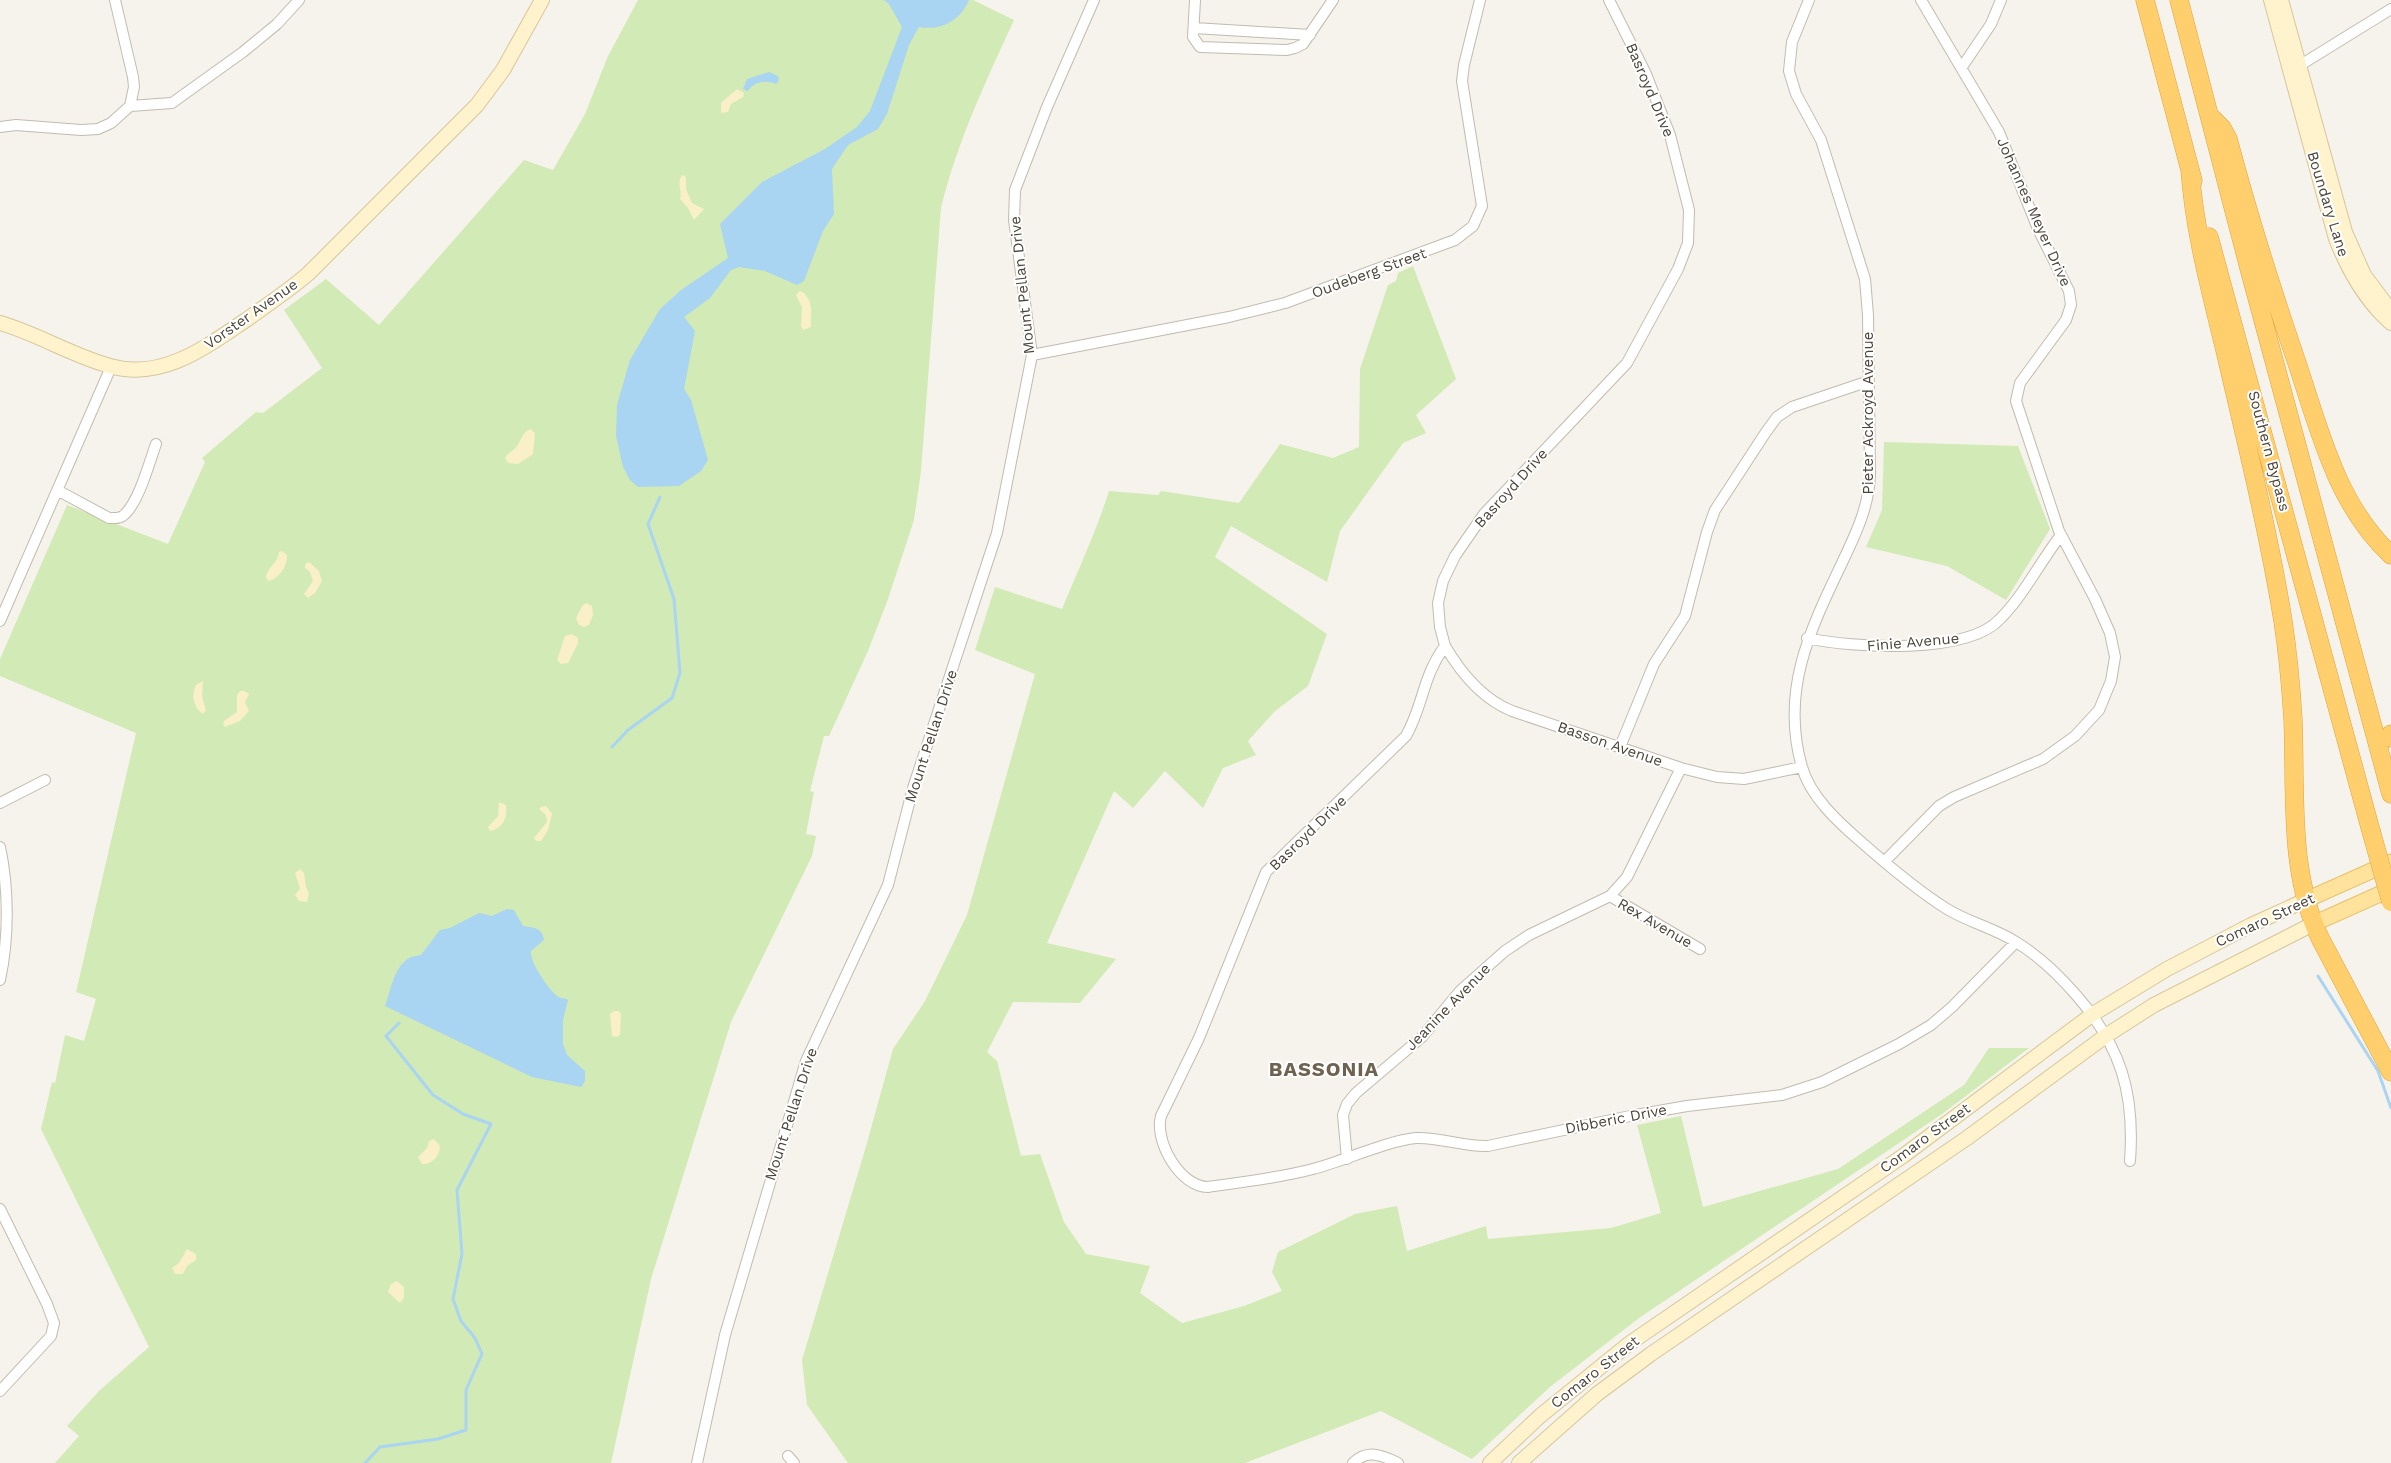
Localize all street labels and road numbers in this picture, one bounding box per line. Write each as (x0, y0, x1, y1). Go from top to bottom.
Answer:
street label: Basroyd Drive (1622, 40, 1678, 140)
street label: Johannes Meyer Drive (1993, 135, 2075, 289)
street label: Boundary Lane (2303, 149, 2353, 259)
street label: Mount Pellan Drive (1006, 215, 1038, 355)
street label: Oudeberg Street (1309, 244, 1429, 302)
street label: Vorster Avenue (201, 275, 301, 353)
street label: Pieter Ackroyd Avenue (1859, 332, 1877, 494)
street label: Southern Bypass (2244, 389, 2294, 513)
street label: Basroyd Drive (1471, 445, 1551, 531)
street label: Finie Avenue (1866, 629, 1960, 655)
street label: Mount Pellan Drive (901, 667, 961, 805)
street label: Basson Avenue (1555, 718, 1665, 770)
street label: Basroyd Drive (1266, 792, 1350, 874)
street label: Comaro Street (2213, 889, 2318, 951)
street label: Rex Avenue (1614, 894, 1696, 952)
street label: Jeanine Avenue (1402, 960, 1494, 1054)
street label: Mount Pellan Drive (761, 1045, 821, 1183)
street label: Comaro Street (1876, 1099, 1974, 1177)
street label: Dibberic Drive (1564, 1100, 1668, 1138)
street label: Comaro Street (1547, 1331, 1643, 1412)

